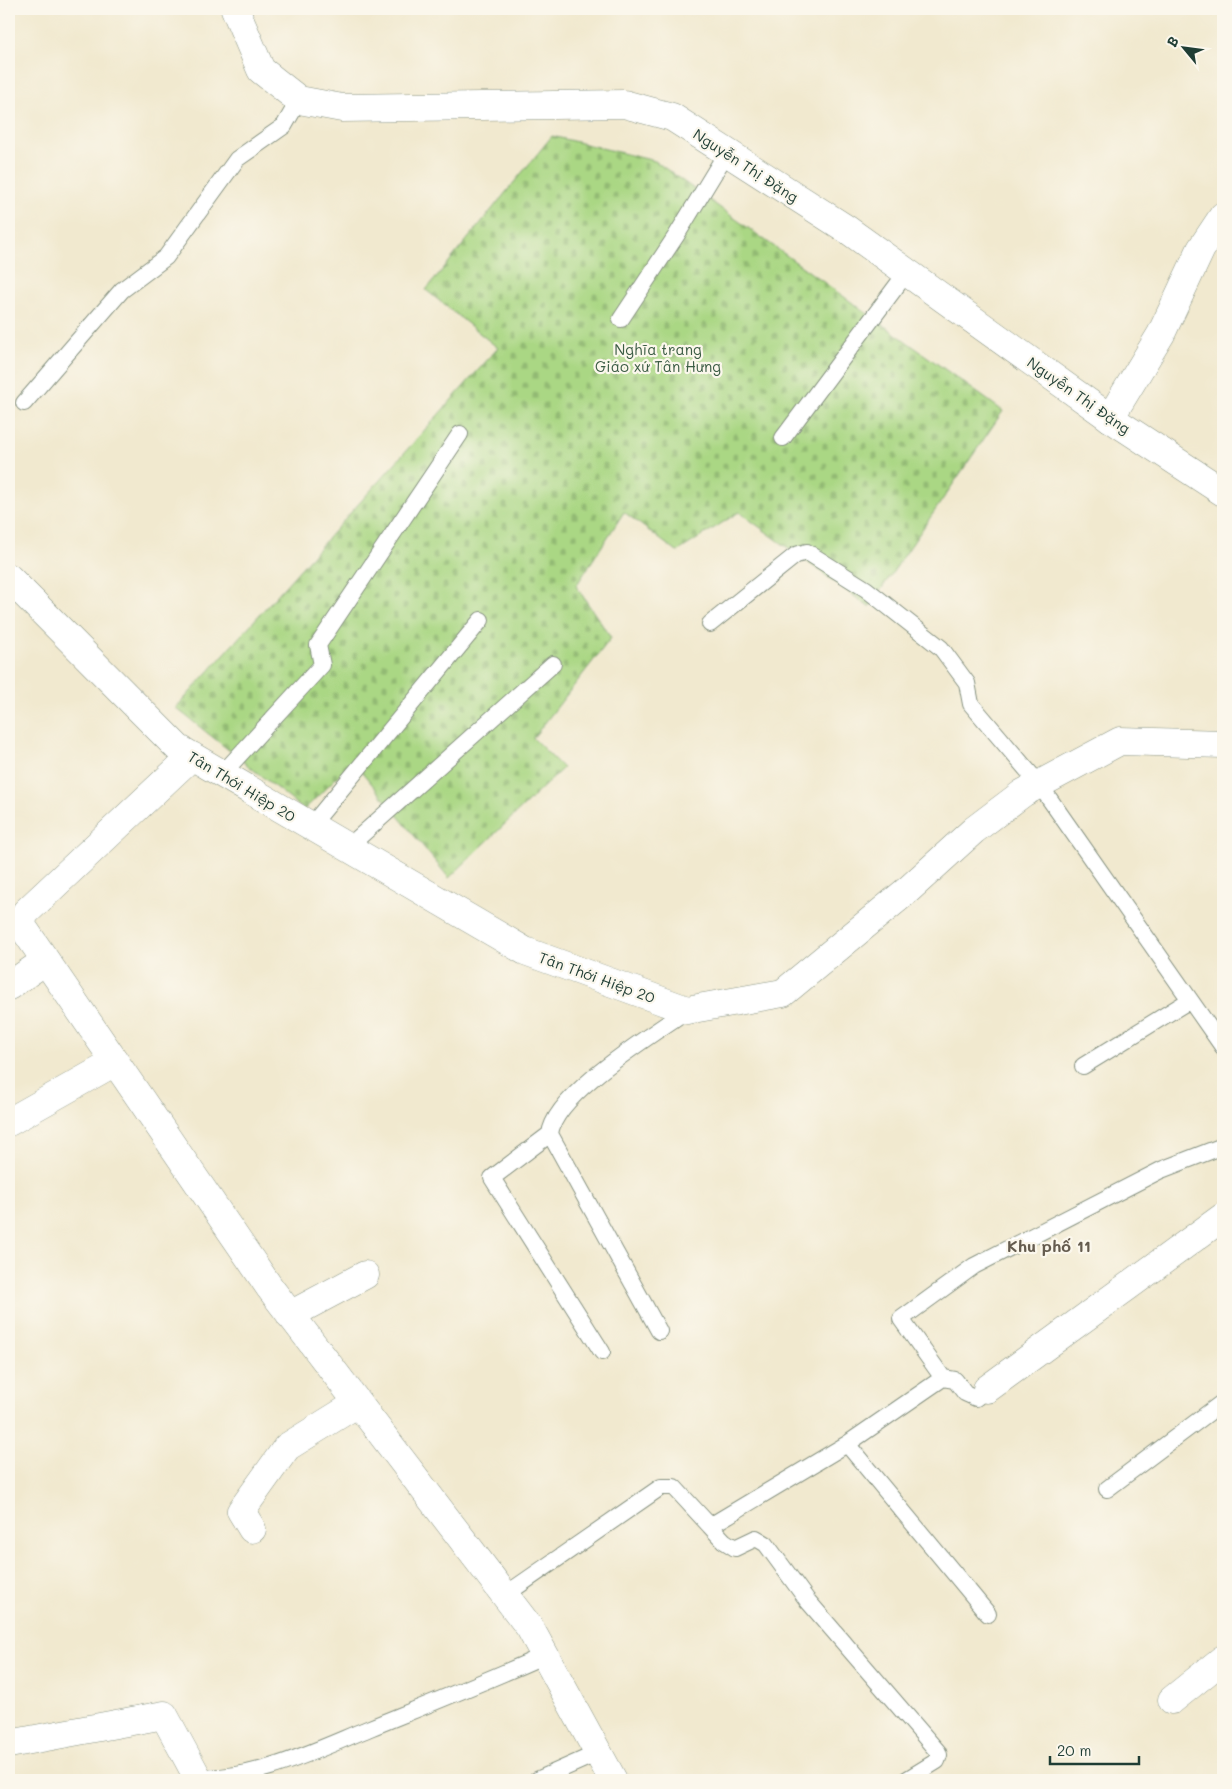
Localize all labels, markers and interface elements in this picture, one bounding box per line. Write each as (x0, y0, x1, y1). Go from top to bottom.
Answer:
north arrow (1160, 22, 1210, 72)
text: B (1162, 33, 1183, 50)
street label: Nguyễn Thị Đặng (690, 124, 803, 207)
park label: Nghĩa trang Giáo xứ Tân Hưng (595, 339, 721, 376)
street label: Nguyễn Thị Đặng (1023, 352, 1135, 438)
street label: Tân Thới Hiệp 20 (184, 746, 300, 826)
street label: Tân Thới Hiệp 20 (536, 947, 658, 1007)
district label: Khu phố 11 (1007, 1235, 1091, 1256)
scale bar (1050, 1734, 1138, 1766)
text: 20 m (1057, 1740, 1091, 1760)

